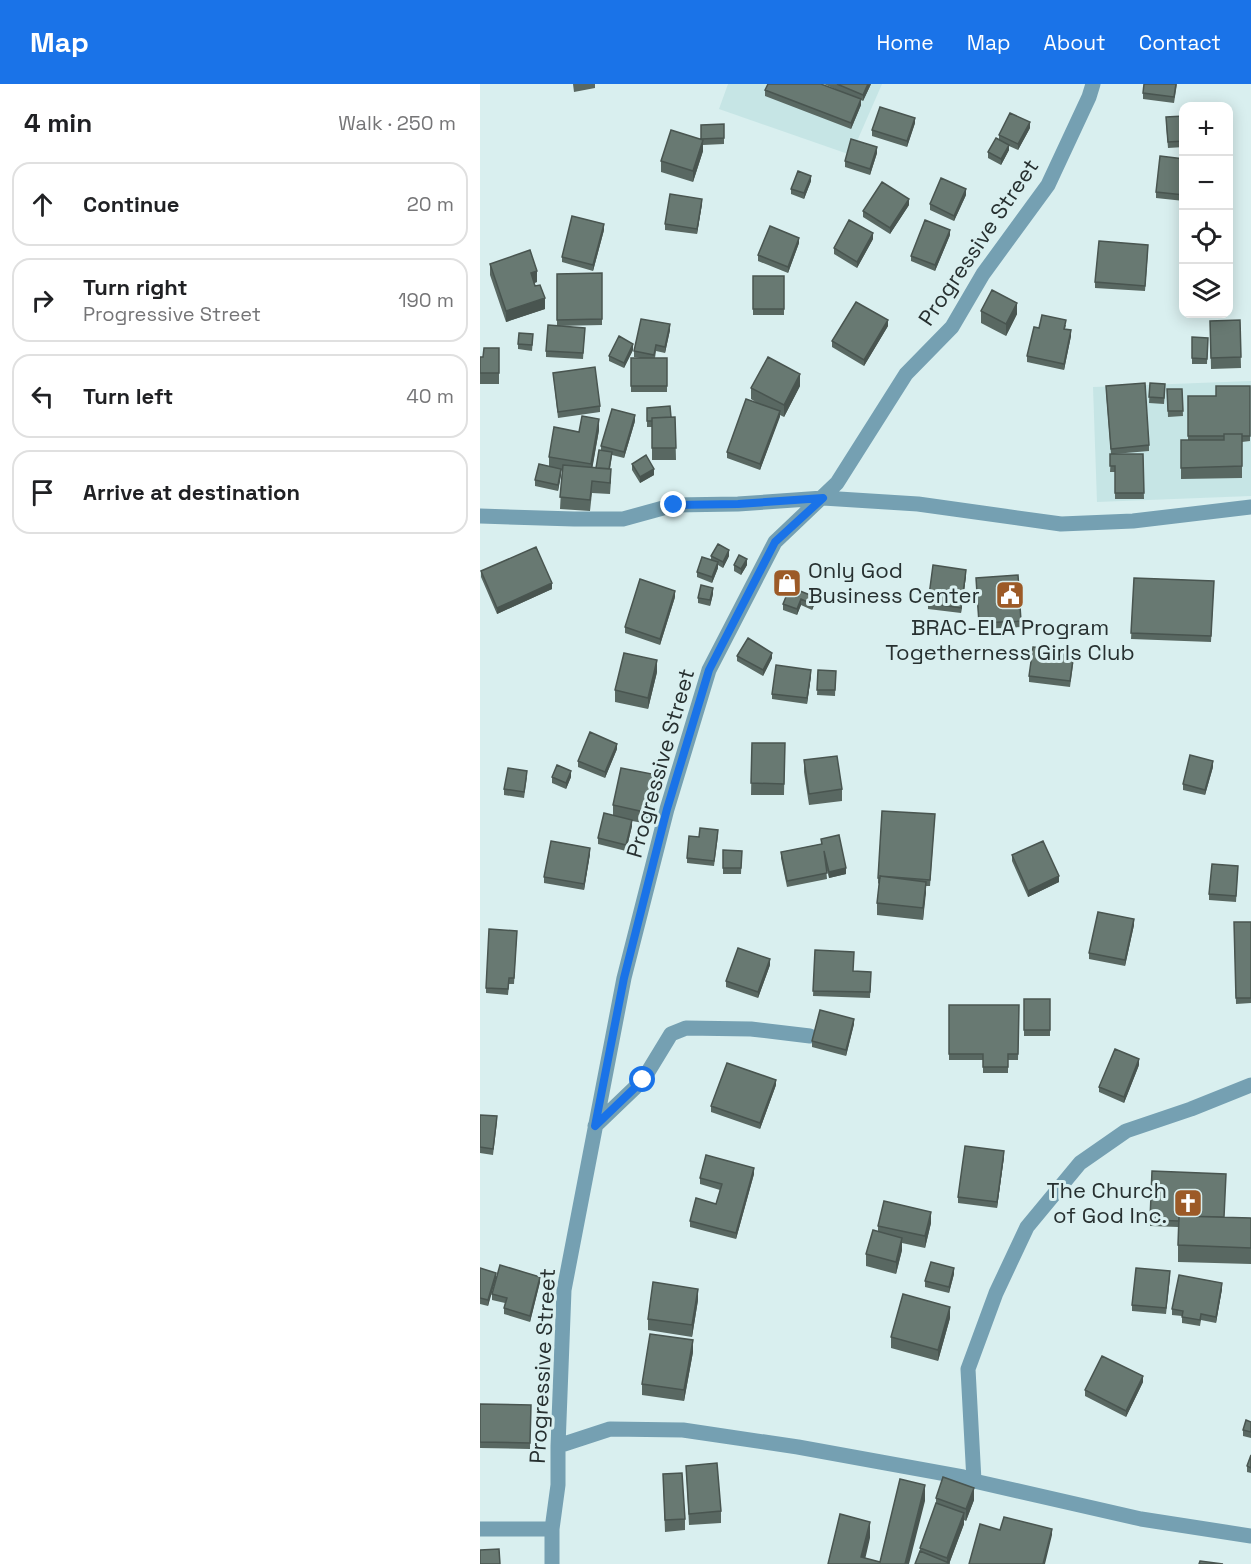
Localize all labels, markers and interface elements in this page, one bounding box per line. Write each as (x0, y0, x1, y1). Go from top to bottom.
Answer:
text: Map (30, 24, 89, 60)
text: Home (876, 29, 934, 56)
text: Map (967, 29, 1011, 56)
text: About (1044, 29, 1106, 56)
text: Contact (1139, 29, 1221, 56)
map controls (1179, 102, 1233, 318)
button: + (1179, 102, 1233, 156)
text: 4 min (24, 106, 92, 140)
text: Walk · 250 m (338, 110, 456, 136)
street label: Progressive Street (912, 153, 1044, 331)
button: − (1179, 156, 1233, 210)
icon: ahead (26, 188, 59, 221)
text: Continue (83, 190, 179, 218)
text: 20 m (407, 191, 454, 217)
button: locate (1179, 210, 1233, 264)
button: layers (1179, 264, 1233, 318)
text: Turn right (83, 273, 188, 301)
icon: right (26, 284, 59, 317)
text: 190 m (398, 287, 454, 313)
text: Progressive Street (83, 301, 261, 327)
icon: left (26, 380, 59, 413)
text: Turn left (83, 382, 173, 410)
text: 40 m (406, 383, 454, 409)
icon: arrive (26, 476, 59, 509)
text: Arrive at destination (83, 478, 300, 506)
route end (660, 491, 686, 517)
place label: Only God Business Center (808, 556, 980, 609)
shop icon: Only God Business Center (771, 567, 803, 599)
public building icon: BRAC-ELA Program Togetherness Girls Club (994, 579, 1026, 611)
place label: BRAC-ELA Program Togetherness Girls Club (885, 613, 1135, 666)
street label: Progressive Street (620, 665, 700, 861)
route start (629, 1066, 655, 1092)
place label: The Church of God Inc. (1046, 1176, 1167, 1229)
church icon: The Church of God Inc. (1172, 1187, 1204, 1219)
street label: Progressive Street (523, 1268, 561, 1464)

